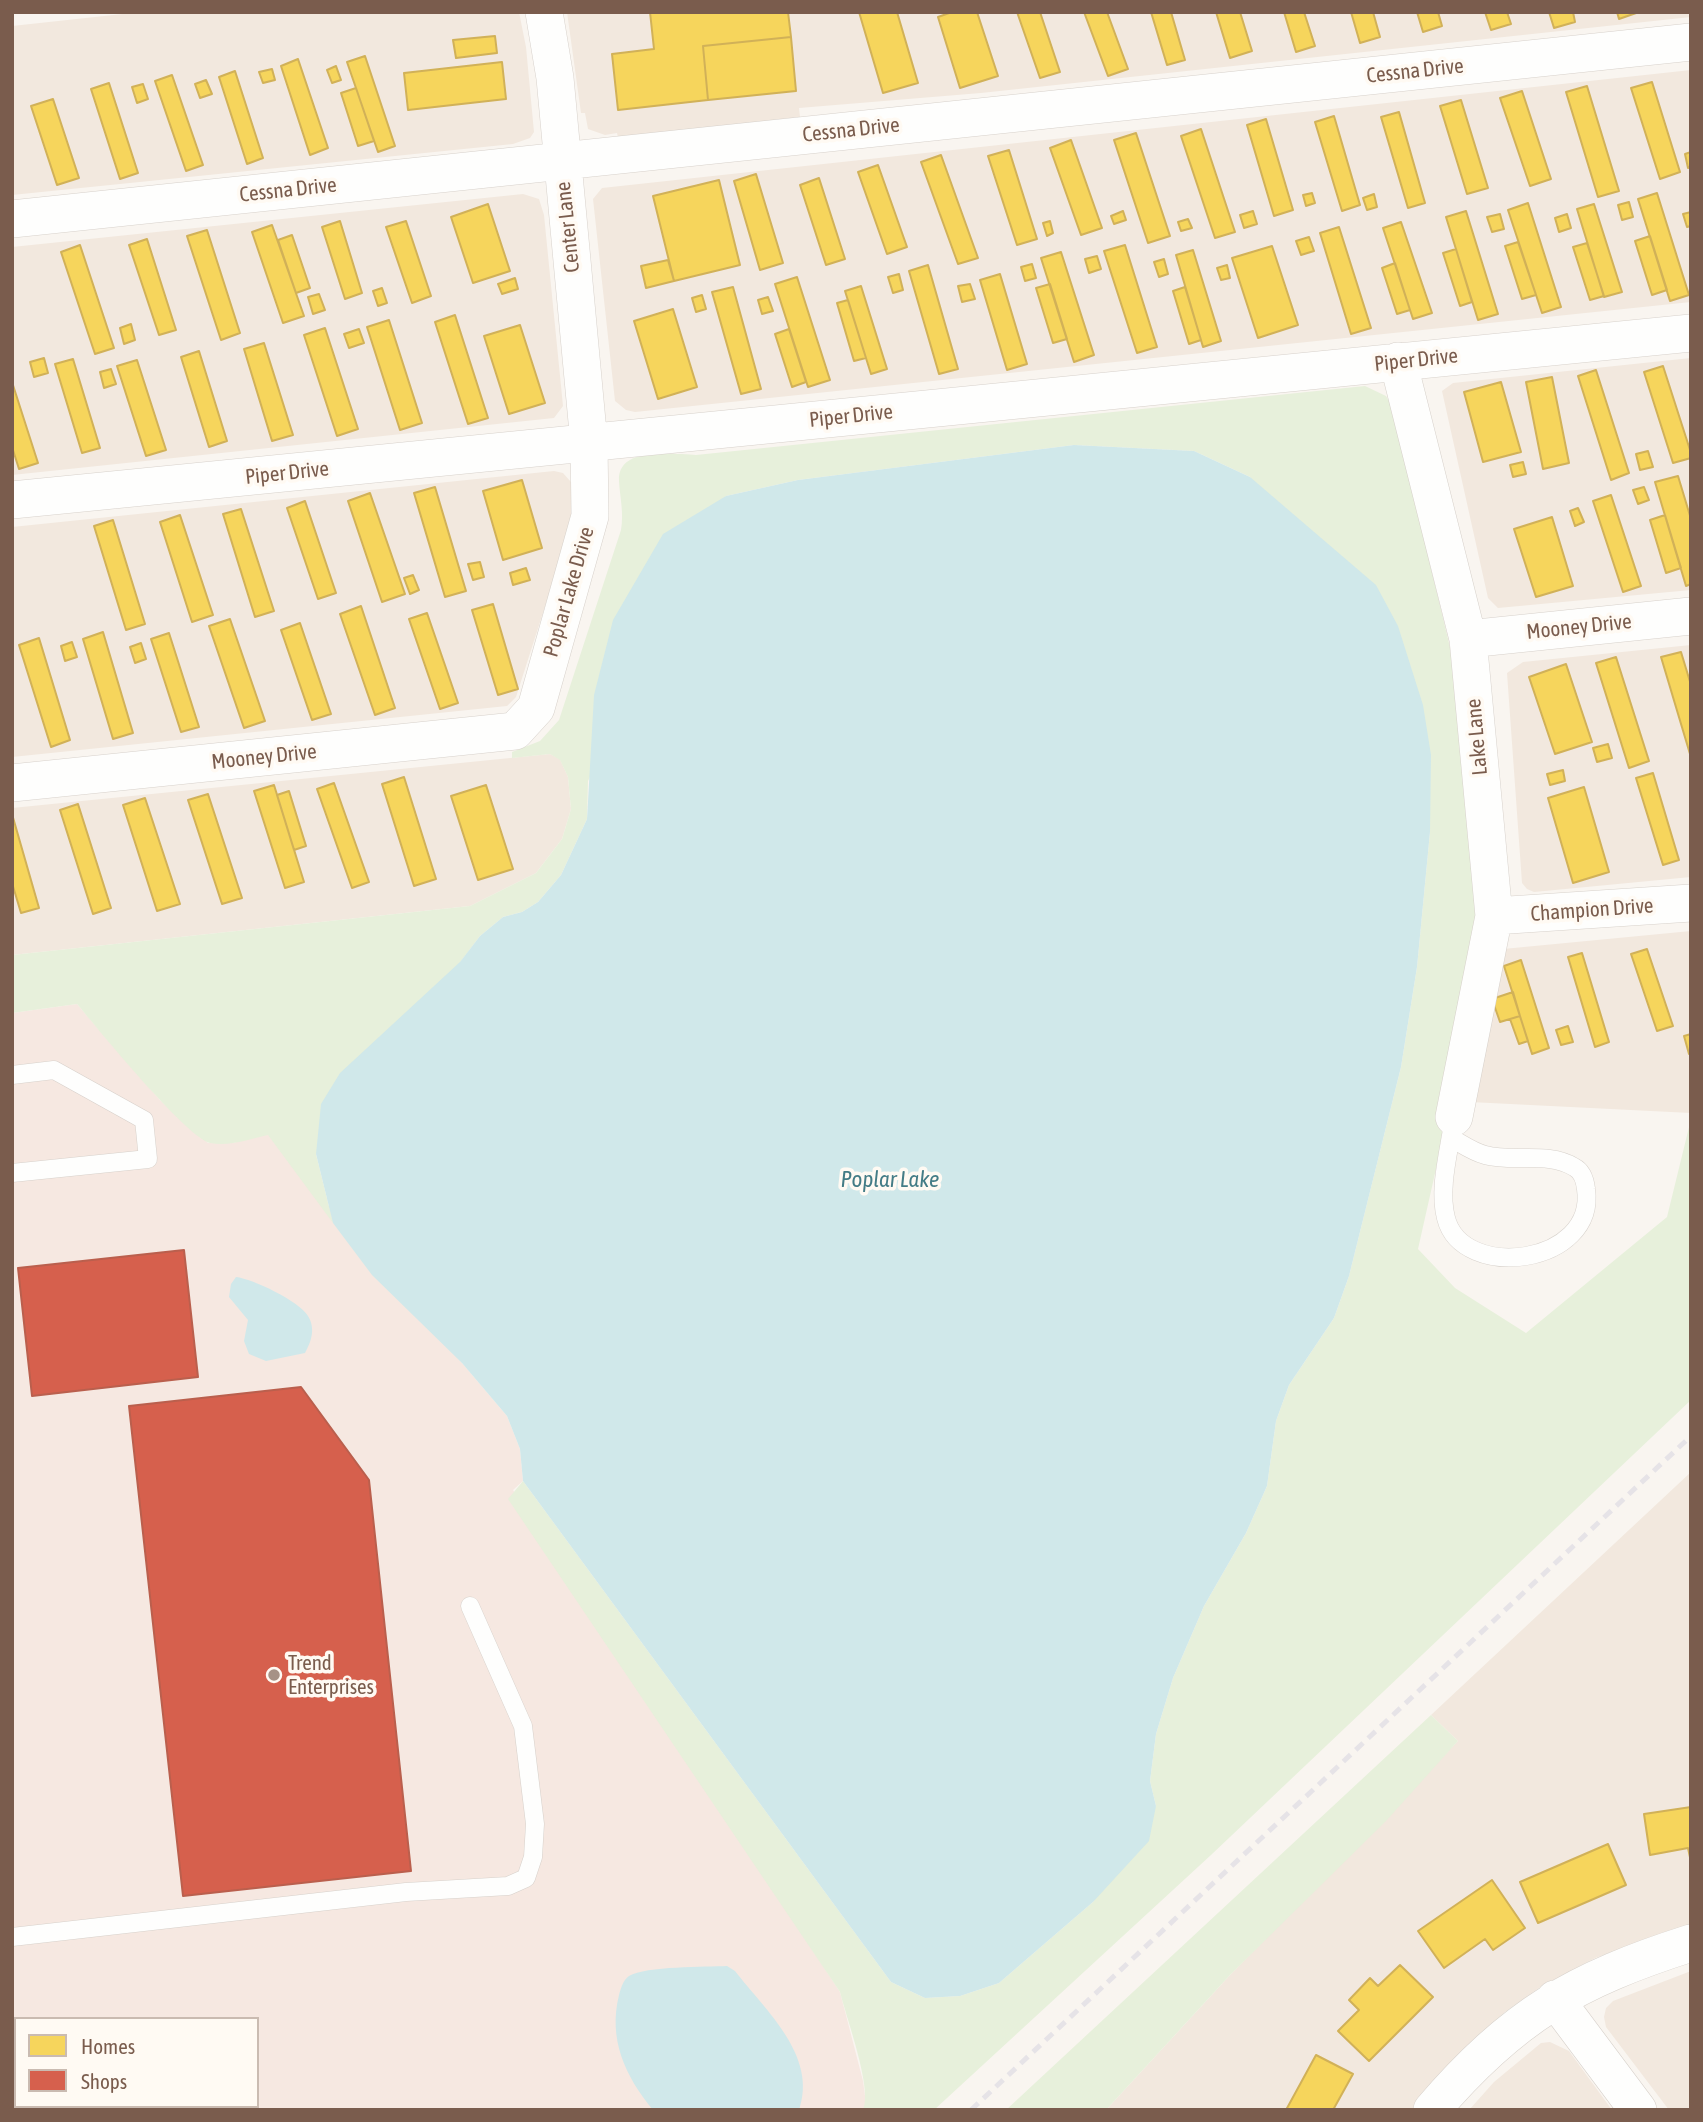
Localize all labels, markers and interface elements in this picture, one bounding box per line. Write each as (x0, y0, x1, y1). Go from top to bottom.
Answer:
street label: Cessna Drive (1365, 53, 1465, 89)
street label: Cessna Drive (801, 112, 901, 148)
street label: Cessna Drive (238, 172, 338, 208)
street label: Center Lane (551, 180, 585, 274)
street label: Piper Drive (1373, 343, 1459, 377)
street label: Piper Drive (808, 399, 894, 433)
street label: Piper Drive (244, 456, 330, 490)
street label: Poplar Lake Drive (538, 524, 600, 660)
street label: Mooney Drive (1525, 609, 1633, 645)
street label: Lake Lane (1461, 698, 1493, 776)
street label: Mooney Drive (210, 739, 318, 775)
street label: Champion Drive (1530, 893, 1654, 927)
water label: Poplar Lake (841, 1166, 939, 1194)
place label: Trend Enterprises (288, 1650, 374, 1700)
marker: Trend Enterprises (266, 1667, 282, 1683)
legend (14, 2017, 259, 2108)
text: Homes (81, 2034, 135, 2058)
text: Shops (81, 2069, 127, 2093)

